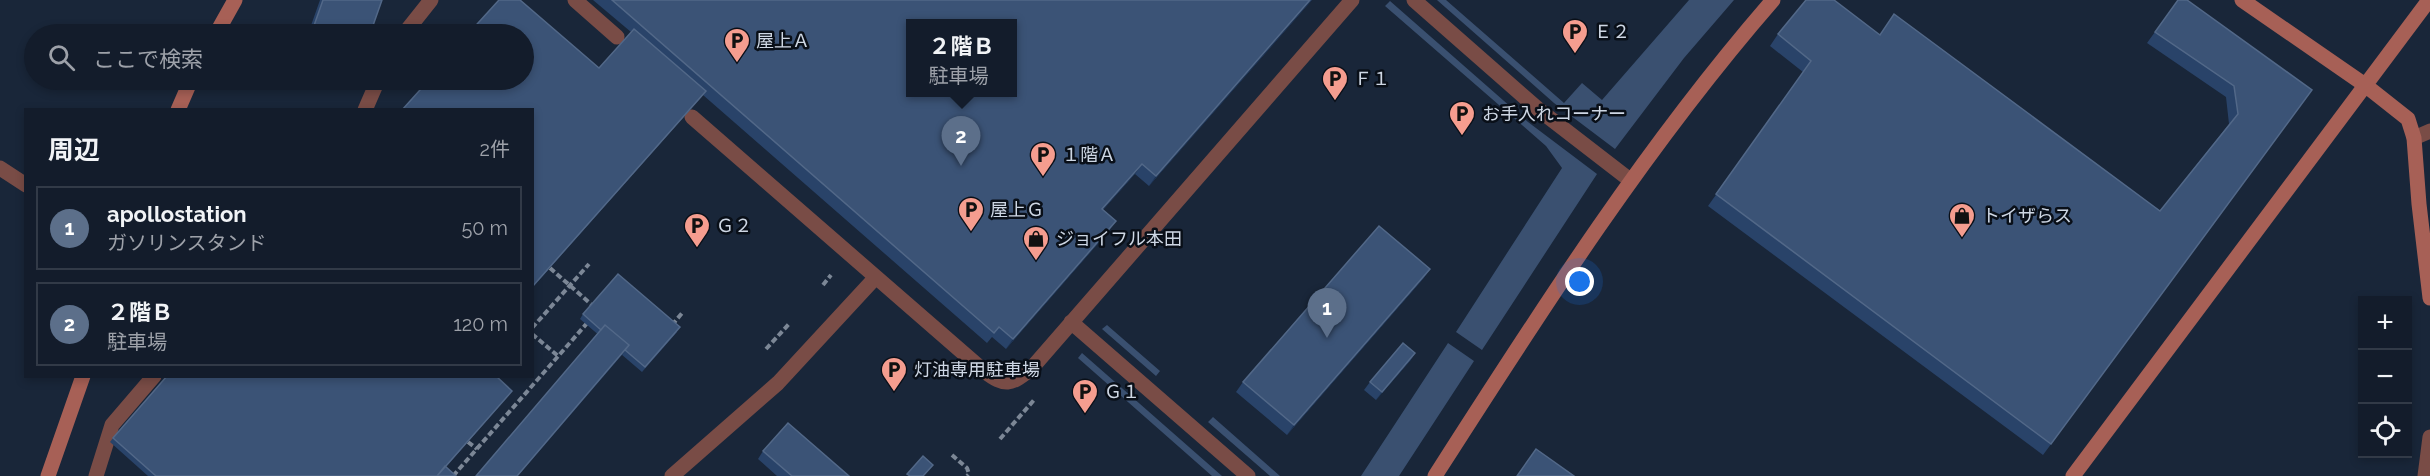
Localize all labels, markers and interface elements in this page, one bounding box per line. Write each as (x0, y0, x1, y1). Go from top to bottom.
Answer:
parking icon: Ｅ２ (1560, 17, 1590, 55)
popup (906, 19, 1017, 97)
place label: Ｅ２ (1594, 21, 1630, 42)
search box (24, 24, 534, 90)
parking icon: 屋上Ａ (722, 26, 752, 64)
place label: 屋上Ａ (756, 30, 810, 51)
text: ２階Ｂ (928, 33, 995, 59)
icon: search (45, 41, 78, 74)
text: ここで検索 (93, 46, 203, 72)
text: 駐車場 (928, 64, 988, 88)
parking icon: Ｆ１ (1320, 64, 1350, 102)
place label: Ｆ１ (1354, 68, 1390, 89)
parking icon: お手入れコーナー (1447, 99, 1477, 137)
place label: お手入れコーナー (1482, 103, 1626, 124)
pin: 2 (942, 116, 980, 166)
text: 周辺 (48, 135, 100, 165)
text: 2件 (480, 137, 510, 161)
parking icon: １階Ａ (1028, 140, 1058, 178)
place label: １階Ａ (1062, 144, 1116, 165)
parking icon: 屋上Ｇ (956, 195, 986, 233)
place label: 屋上Ｇ (990, 199, 1044, 220)
text: apollostation (107, 201, 247, 227)
shop icon: トイザらス (1947, 201, 1977, 239)
place label: トイザらス (1982, 205, 2072, 226)
parking icon: Ｇ２ (682, 211, 712, 249)
place label: Ｇ２ (716, 215, 752, 236)
text: 1 (65, 216, 74, 240)
text: 50 m (461, 216, 508, 240)
shop icon: ジョイフル本田 (1021, 224, 1051, 262)
place label: ジョイフル本田 (1056, 228, 1182, 249)
text: ガソリンスタンド (107, 231, 267, 255)
your location (1565, 267, 1594, 296)
pin: 1 (1308, 288, 1346, 338)
map controls (2358, 296, 2412, 458)
button: + (2358, 296, 2412, 350)
text: ２階Ｂ (107, 299, 173, 325)
text: 2 (64, 312, 75, 336)
text: 120 m (453, 312, 508, 336)
text: 駐車場 (107, 330, 167, 354)
button: − (2358, 350, 2412, 404)
parking icon: 灯油専用駐車場 (879, 355, 909, 393)
place label: 灯油専用駐車場 (914, 359, 1040, 380)
parking icon: Ｇ１ (1070, 377, 1100, 415)
place label: Ｇ１ (1104, 381, 1140, 402)
button: locate (2358, 404, 2412, 458)

